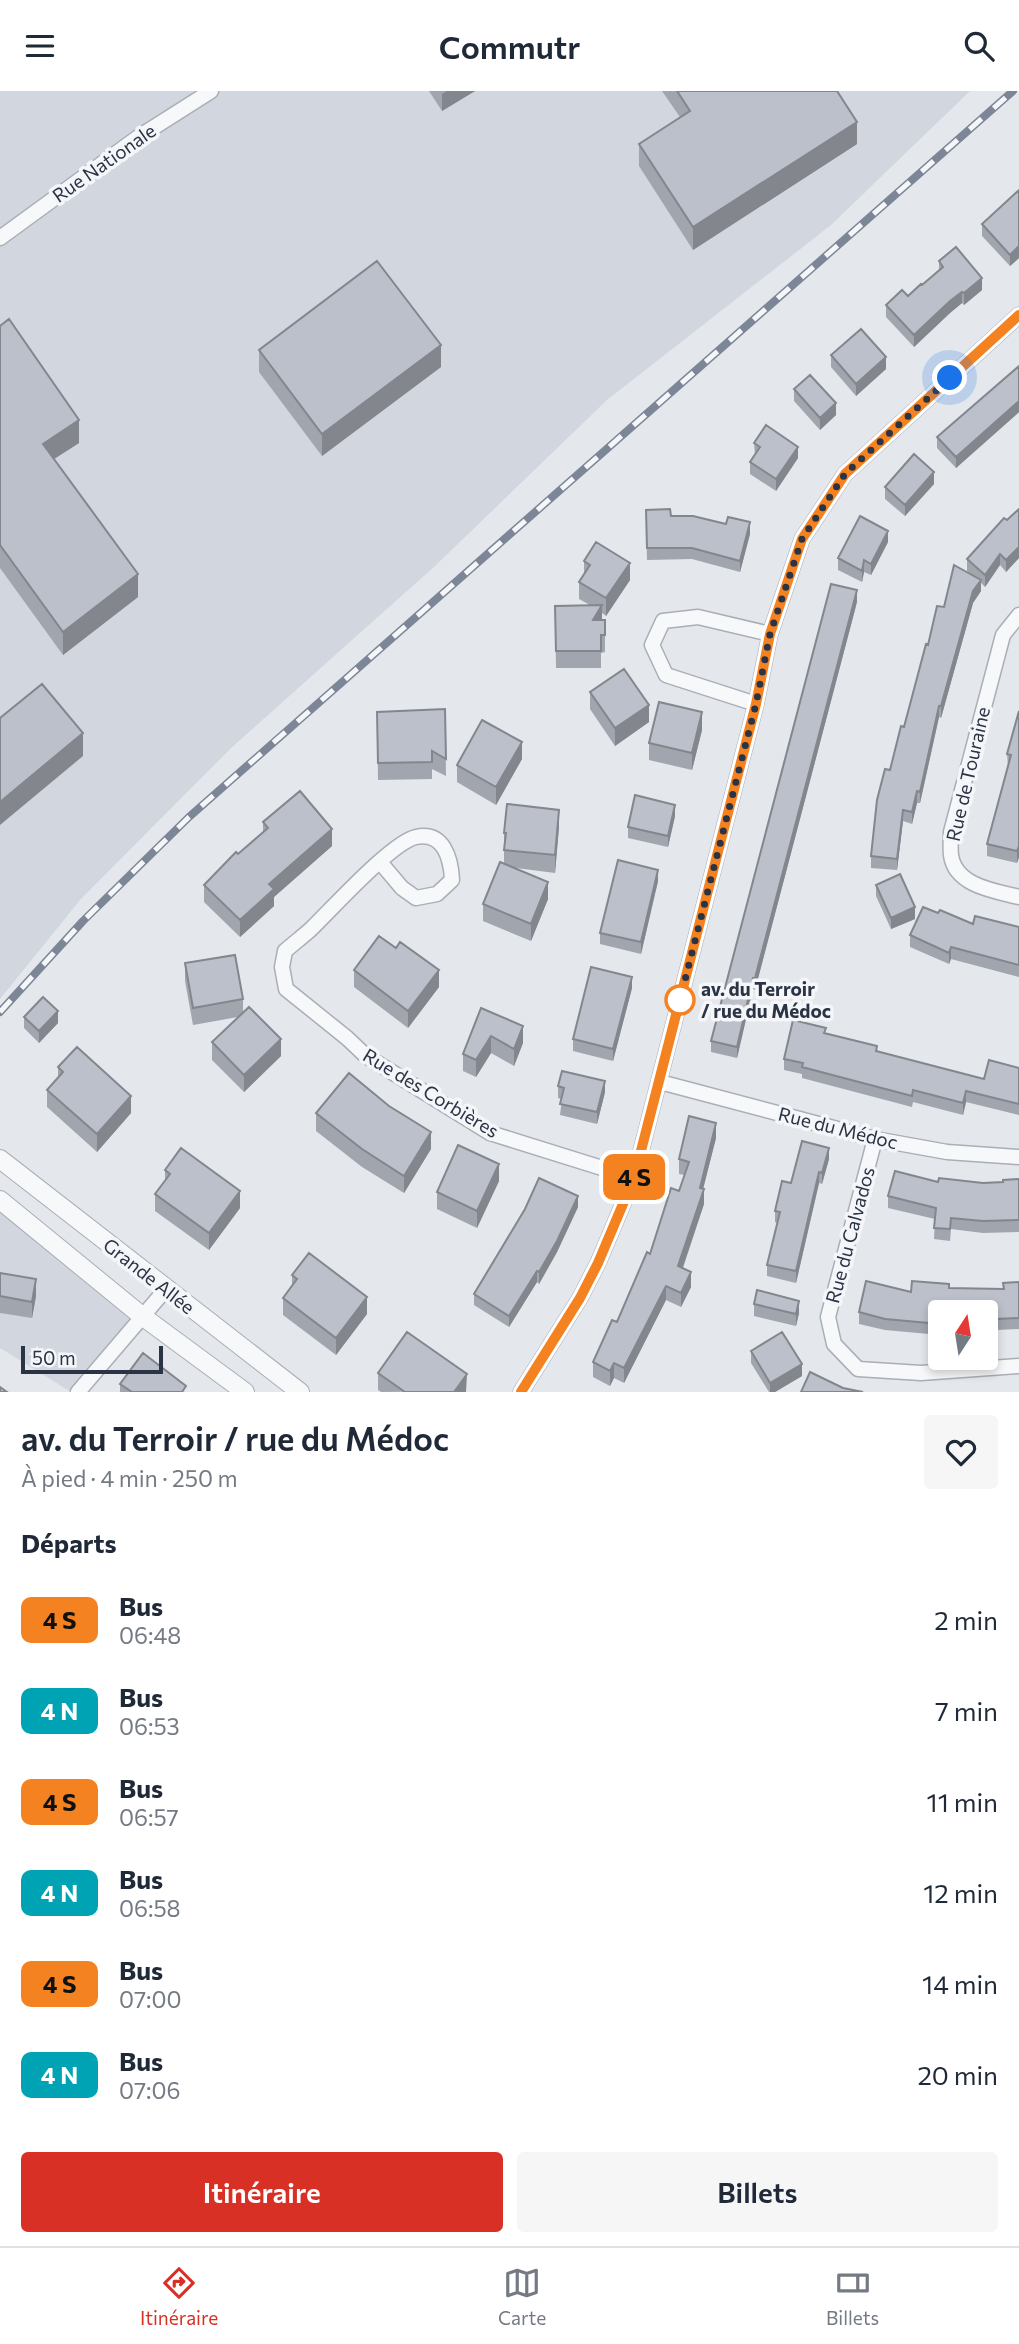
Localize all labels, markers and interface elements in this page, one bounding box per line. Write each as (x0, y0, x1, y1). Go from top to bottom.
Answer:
text: Commutr (439, 26, 580, 66)
icon: menu (21, 27, 59, 65)
icon: search (960, 27, 998, 65)
street label: Rue Nationale (48, 119, 160, 207)
your location (932, 360, 967, 395)
street label: Rue de Touraine (941, 704, 994, 843)
place label: av. du Terroir / rue du Médoc (701, 977, 831, 1022)
marker: av. du Terroir / rue du Médoc (665, 985, 695, 1015)
street label: Rue des Corbières (359, 1043, 503, 1142)
street label: Rue du Médoc (776, 1102, 900, 1153)
line badge: 4 S (594, 1154, 674, 1200)
text: 4 S (617, 1162, 651, 1191)
street label: Rue du Calvados (820, 1164, 879, 1306)
street label: Grande Allée (99, 1233, 200, 1318)
north arrow (928, 1300, 998, 1370)
map controls (928, 1300, 998, 1370)
scale bar (21, 1343, 163, 1375)
text: 50 m (32, 1346, 76, 1369)
button: heart (924, 1415, 998, 1489)
text: av. du Terroir / rue du Médoc (21, 1417, 449, 1458)
text: À pied · 4 min · 250 m (21, 1464, 238, 1492)
text: Départs (21, 1527, 117, 1558)
text: Bus (119, 1590, 163, 1621)
text: 2 min (934, 1604, 998, 1635)
text: 4 S (43, 1605, 76, 1634)
text: 06:48 (119, 1621, 181, 1649)
text: Bus (119, 1681, 163, 1712)
text: 7 min (935, 1695, 998, 1726)
text: 4 N (41, 1696, 78, 1725)
text: 06:53 (119, 1712, 180, 1740)
text: Bus (119, 1772, 163, 1803)
text: 11 min (927, 1786, 998, 1817)
text: 4 S (43, 1787, 76, 1816)
text: 06:57 (119, 1803, 179, 1831)
text: Bus (119, 1863, 163, 1894)
text: 12 min (923, 1877, 998, 1908)
text: 4 N (41, 1878, 78, 1907)
text: 06:58 (119, 1894, 181, 1922)
text: Bus (119, 1954, 163, 1985)
text: 14 min (922, 1968, 998, 1999)
text: 4 S (43, 1969, 76, 1998)
text: 07:00 (119, 1985, 182, 2013)
text: Bus (119, 2045, 163, 2076)
text: 20 min (917, 2059, 998, 2090)
text: 4 N (41, 2060, 78, 2089)
text: 07:06 (119, 2076, 180, 2104)
button: Itinéraire (21, 2152, 503, 2232)
button: Billets (517, 2152, 998, 2232)
tab: Itinéraire (140, 2264, 218, 2329)
tab: Carte (498, 2264, 546, 2329)
tab: Billets (826, 2264, 879, 2329)

